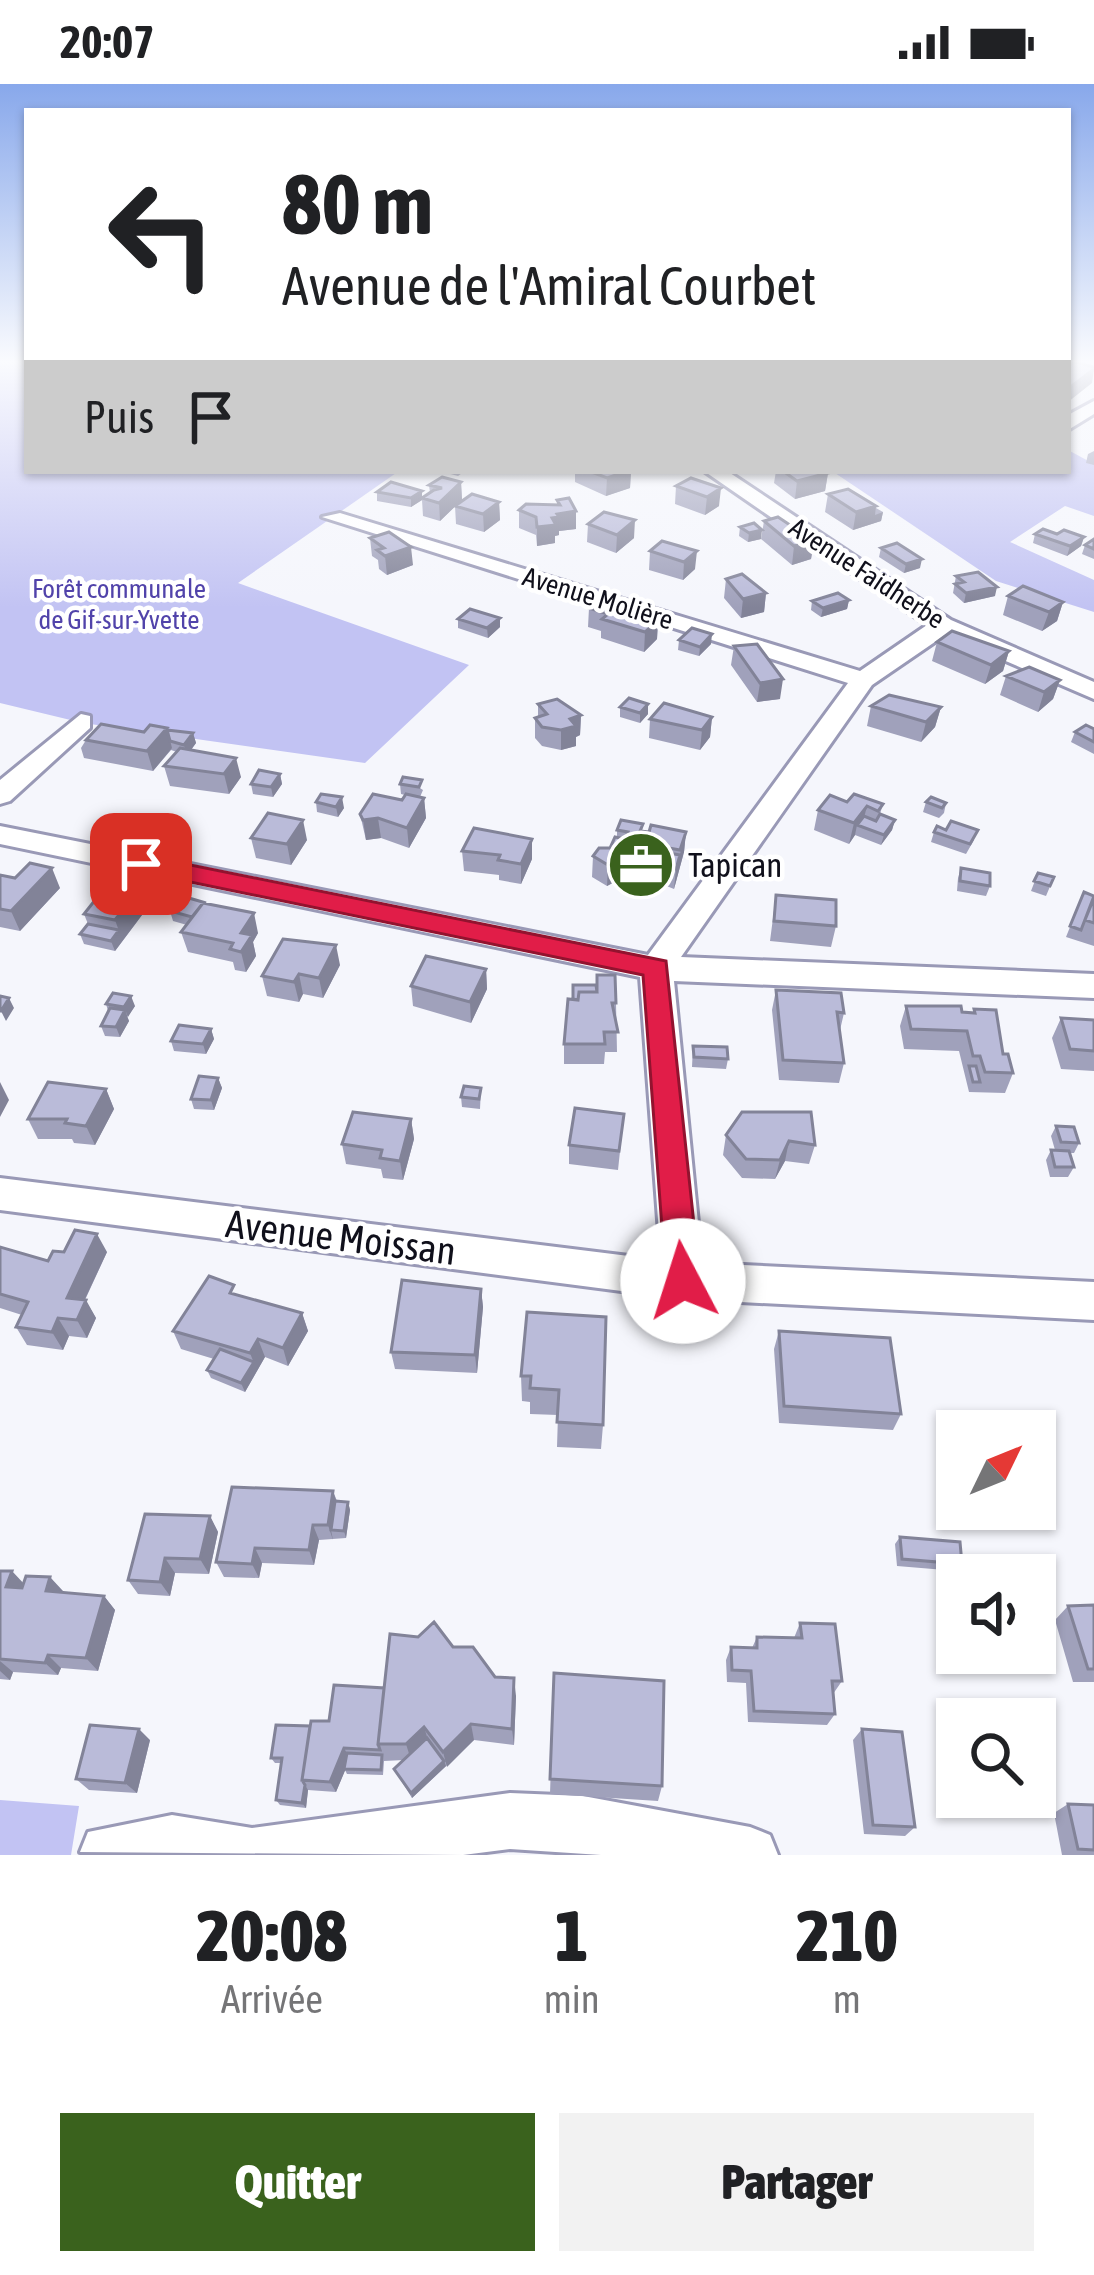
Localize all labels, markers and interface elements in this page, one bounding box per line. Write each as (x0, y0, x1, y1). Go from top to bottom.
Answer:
text: 20:07 (60, 16, 154, 68)
icon: left (84, 156, 240, 312)
text: 80 m (282, 156, 433, 252)
text: Avenue de l'Amiral Courbet (282, 255, 816, 316)
icon: arrive (178, 384, 244, 450)
text: Puis (84, 391, 154, 443)
street label: Avenue Faidherbe (784, 511, 950, 635)
street label: Avenue Molière (519, 561, 677, 635)
park label: Forêt communale de Gif-sur-Yvette (32, 573, 206, 635)
pin (90, 813, 192, 915)
office icon: Tapican (606, 830, 676, 900)
icon: arrive (108, 831, 174, 897)
place label: Tapican (688, 846, 782, 884)
street label: Avenue Moissan (224, 1201, 458, 1273)
position arrow (620, 1218, 746, 1344)
north arrow (936, 1410, 1056, 1530)
map controls (936, 1410, 1056, 1818)
button: sound (936, 1554, 1056, 1674)
button: search (936, 1698, 1056, 1818)
text: 20:08 (196, 1894, 347, 1976)
text: 1 (555, 1894, 589, 1976)
text: 210 (796, 1894, 898, 1976)
text: Arrivée (221, 1977, 323, 2021)
text: min (544, 1977, 600, 2021)
text: m (833, 1977, 861, 2021)
button: Quitter (60, 2113, 535, 2251)
button: Partager (559, 2113, 1034, 2251)

